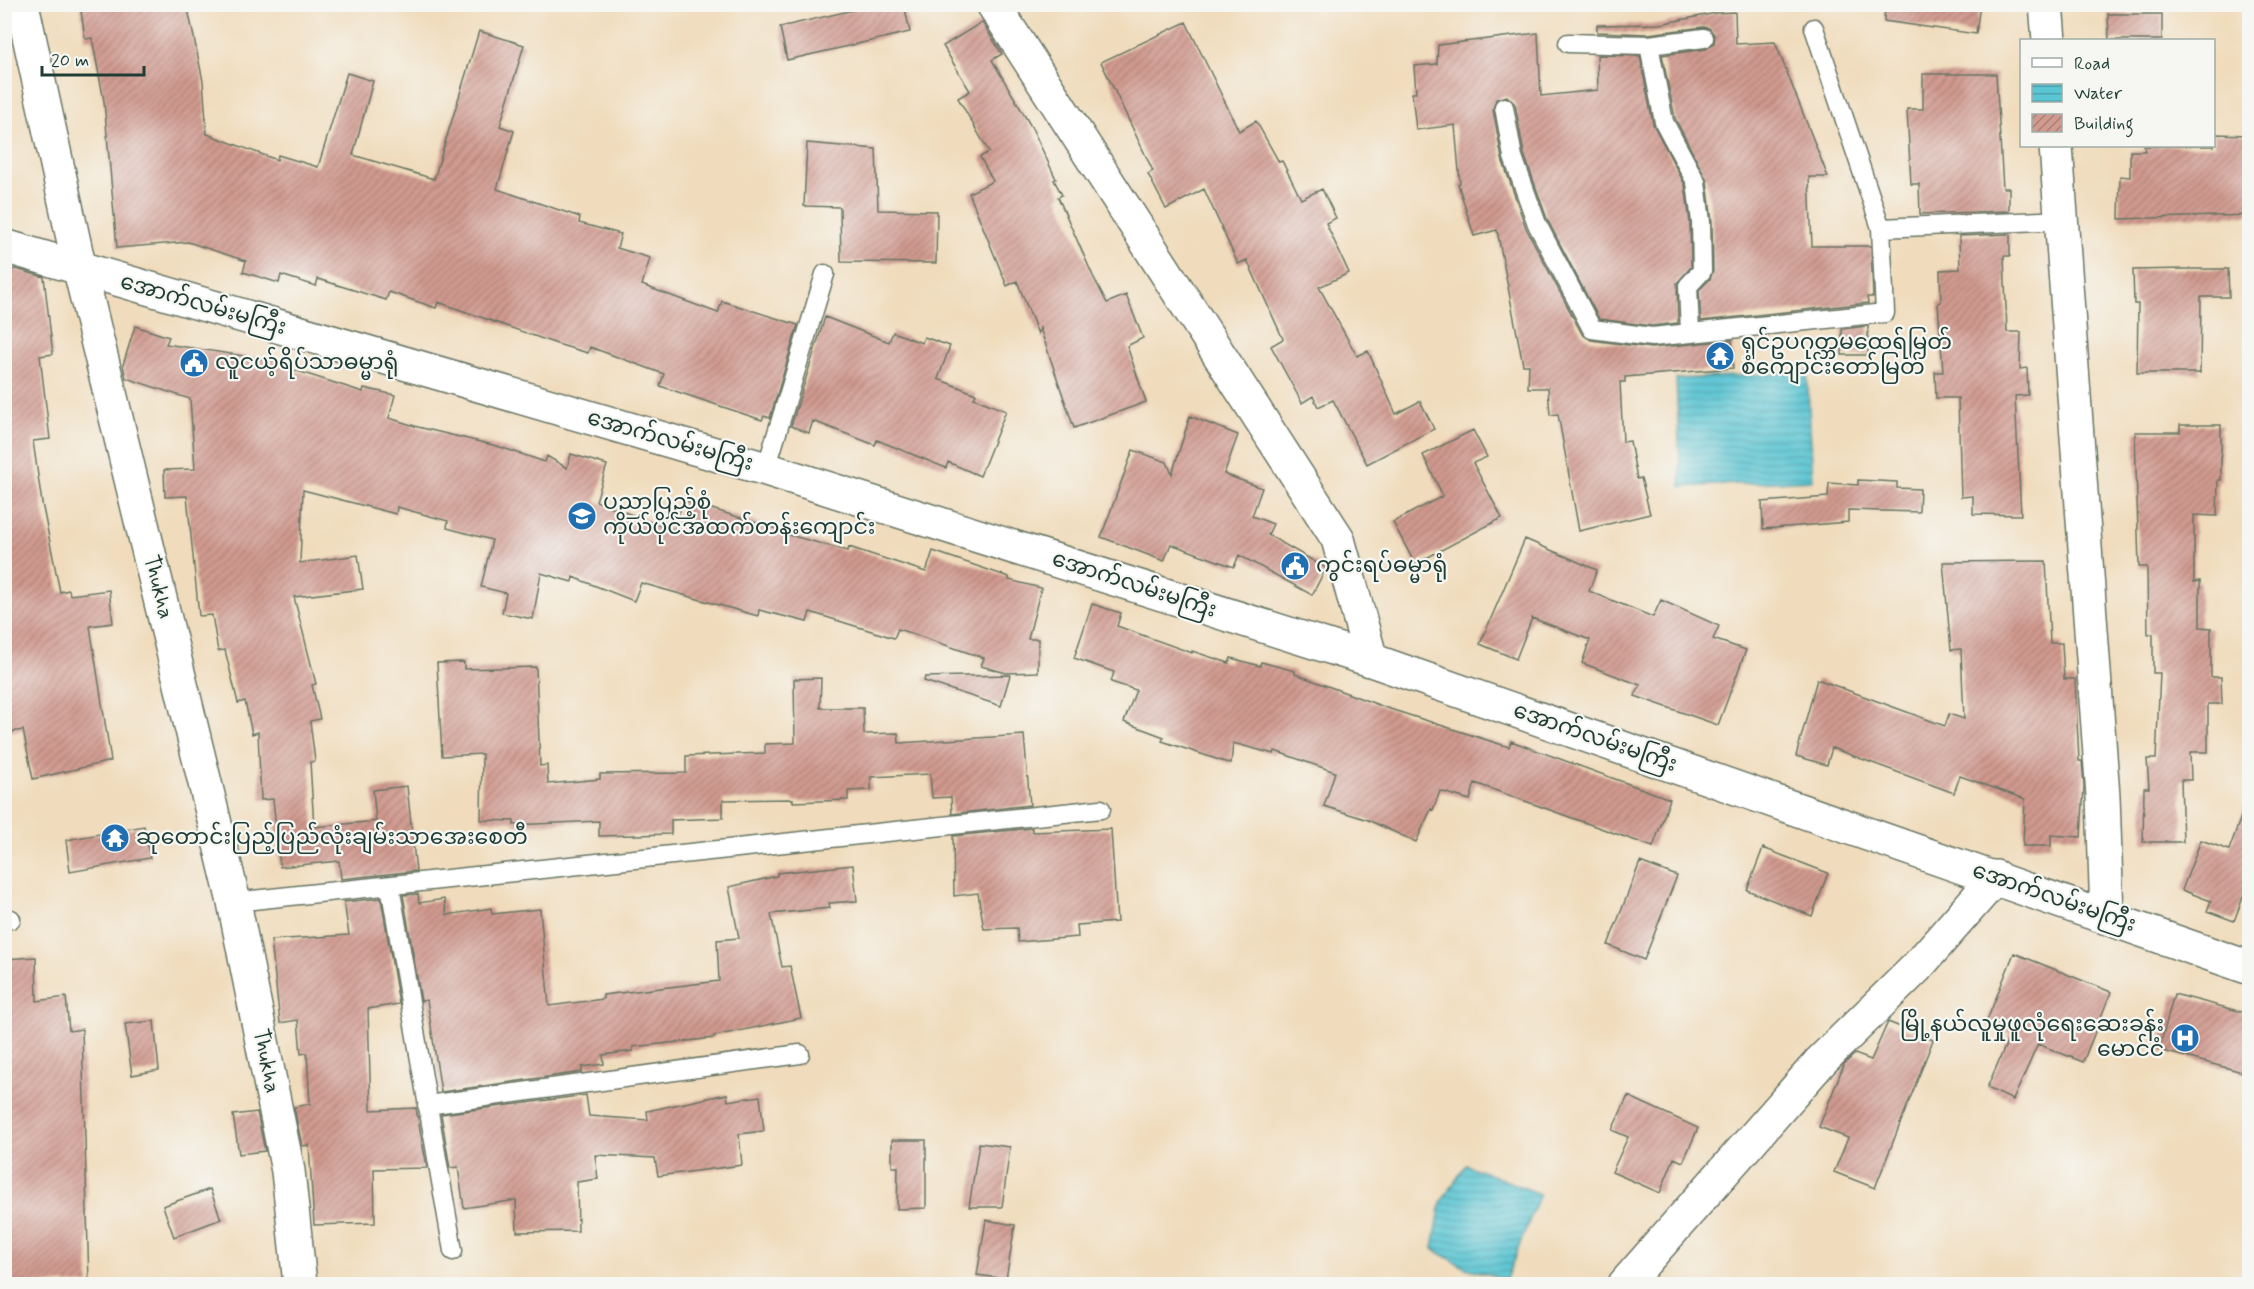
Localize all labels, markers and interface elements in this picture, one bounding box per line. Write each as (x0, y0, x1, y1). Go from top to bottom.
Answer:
scale bar (42, 39, 144, 77)
legend (2020, 39, 2215, 147)
text: 20 m (51, 49, 89, 73)
text: Road (2074, 52, 2110, 76)
text: Water (2074, 82, 2123, 106)
text: Building (2074, 112, 2134, 138)
street label: အောက်လမ်းမကြီး (116, 265, 290, 344)
place label: ရှင်ဥပဂုတ္တမထေရ်မြတ် စံကျောင်းတော်မြတ် (1741, 326, 1952, 385)
temple icon: ရှင်ဥပဂုတ္တမထေရ်မြတ် စံကျောင်းတော်မြတ် (1704, 340, 1736, 372)
place label: လူငယ့်ရိပ်သာဓမ္မာရုံ (215, 346, 398, 380)
public building icon: လူငယ့်ရိပ်သာဓမ္မာရုံ (178, 347, 210, 379)
street label: အောက်လမ်းမကြီး (583, 401, 757, 480)
place label: ပညာပြည့်စုံ ကိုယ်ပိုင်အထက်တန်းကျောင်း (603, 486, 875, 545)
school or university icon: ပညာပြည့်စုံ ကိုယ်ပိုင်အထက်တန်းကျောင်း (566, 500, 598, 532)
street label: အောက်လမ်းမကြီး (1048, 542, 1221, 627)
place label: ကွင်းရပ်ဓမ္မာရုံ (1316, 549, 1447, 583)
public building icon: ကွင်းရပ်ဓမ္မာရုံ (1279, 550, 1311, 582)
street label: Thukha (137, 552, 179, 622)
street label: အောက်လမ်းမကြီး (1509, 694, 1682, 781)
place label: ဆုတောင်းပြည့်ပြည်လုံးချမ်းသာအေးစေတီ (136, 821, 528, 855)
temple icon: ဆုတောင်းပြည့်ပြည်လုံးချမ်းသာအေးစေတီ (99, 822, 131, 854)
street label: အောက်လမ်းမကြီး (1968, 854, 2141, 941)
place label: မြို့နယ်လူမှုဖူလုံရေးဆေးခန်း မောင်ငံ (1900, 1008, 2164, 1064)
hospital icon: မြို့နယ်လူမှုဖူလုံရေးဆေးခန်း မောင်ငံ (2169, 1022, 2201, 1054)
street label: Thukha (246, 1026, 286, 1096)

